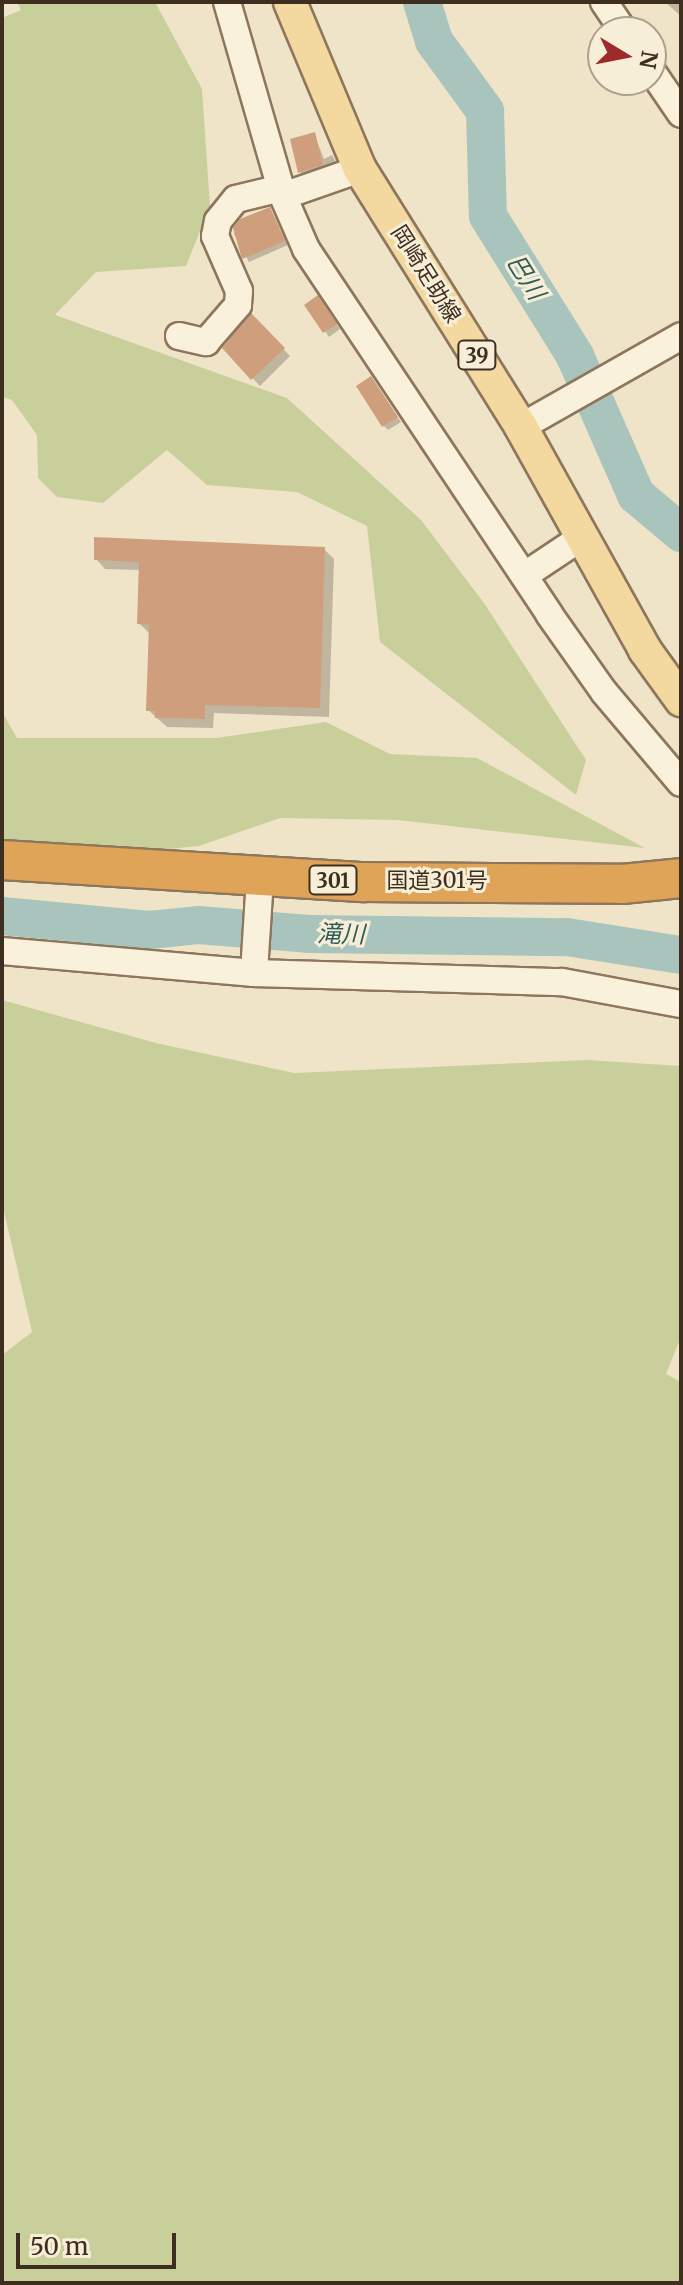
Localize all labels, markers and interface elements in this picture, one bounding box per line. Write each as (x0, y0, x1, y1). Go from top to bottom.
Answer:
north arrow (587, 16, 667, 96)
text: N (633, 49, 664, 71)
street label: 岡崎足助線 (386, 220, 466, 328)
water label: 巴川 (501, 249, 551, 305)
road number: 39 (457, 339, 497, 371)
road number: 301 (307, 864, 359, 896)
street label: 国道301号 (386, 868, 488, 894)
water label: 滝川 (317, 919, 365, 949)
scale bar (20, 2217, 180, 2267)
text: 50 m (30, 2231, 89, 2262)

